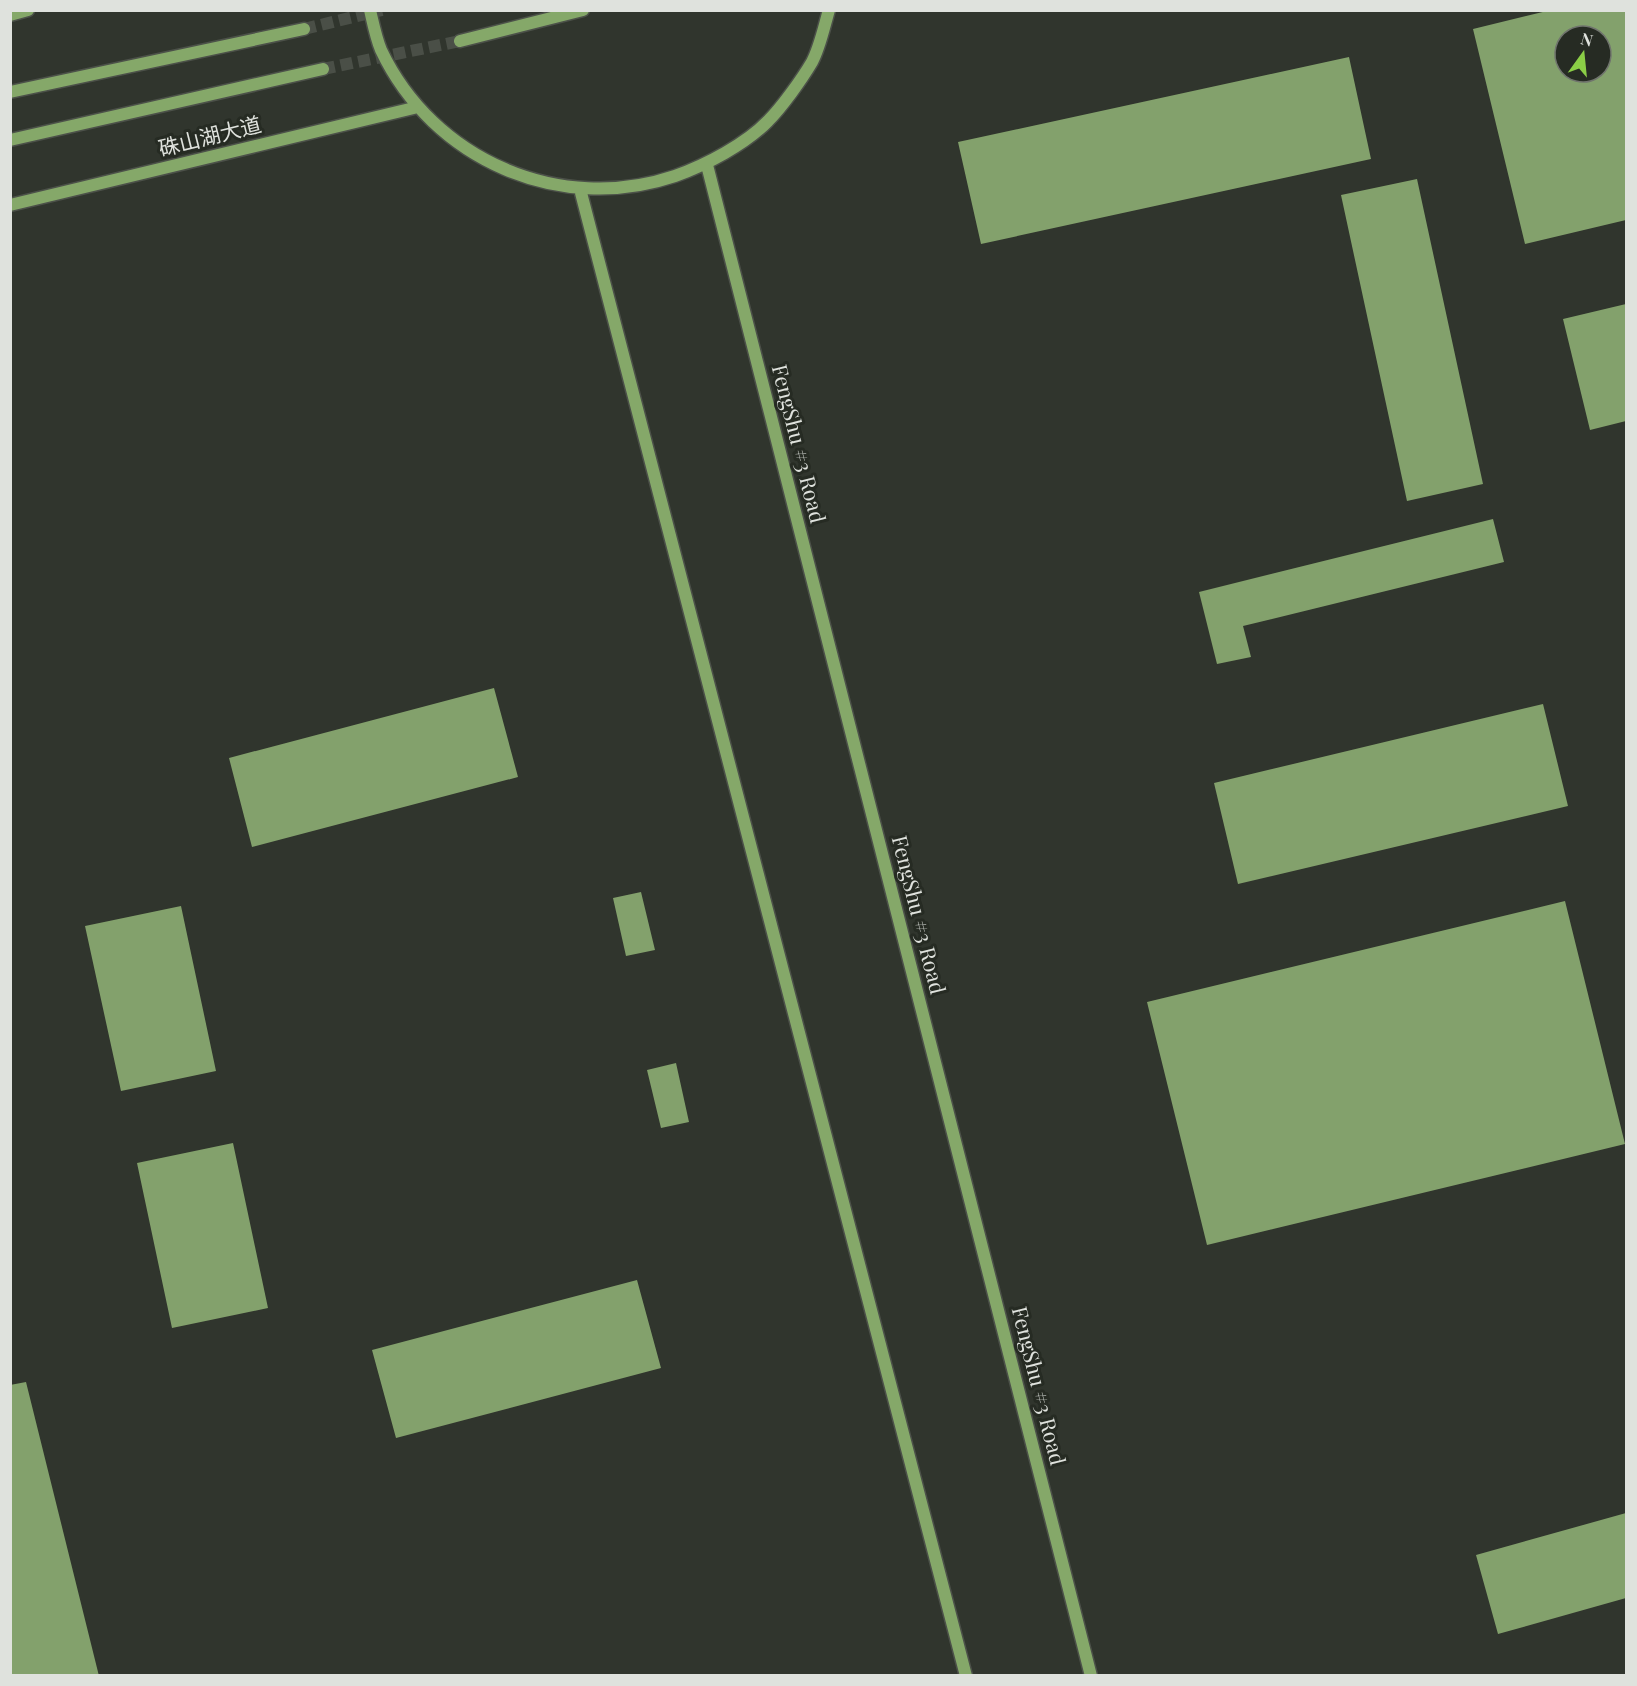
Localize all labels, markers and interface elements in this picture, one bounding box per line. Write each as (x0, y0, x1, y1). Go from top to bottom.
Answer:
north arrow (1553, 24, 1613, 84)
text: N (1579, 27, 1596, 51)
street label: 硃山湖大道 (155, 109, 264, 161)
street label: FengShu #3 Road (767, 361, 833, 526)
street label: FengShu #3 Road (887, 832, 953, 997)
street label: FengShu #3 Road (1007, 1303, 1073, 1468)

